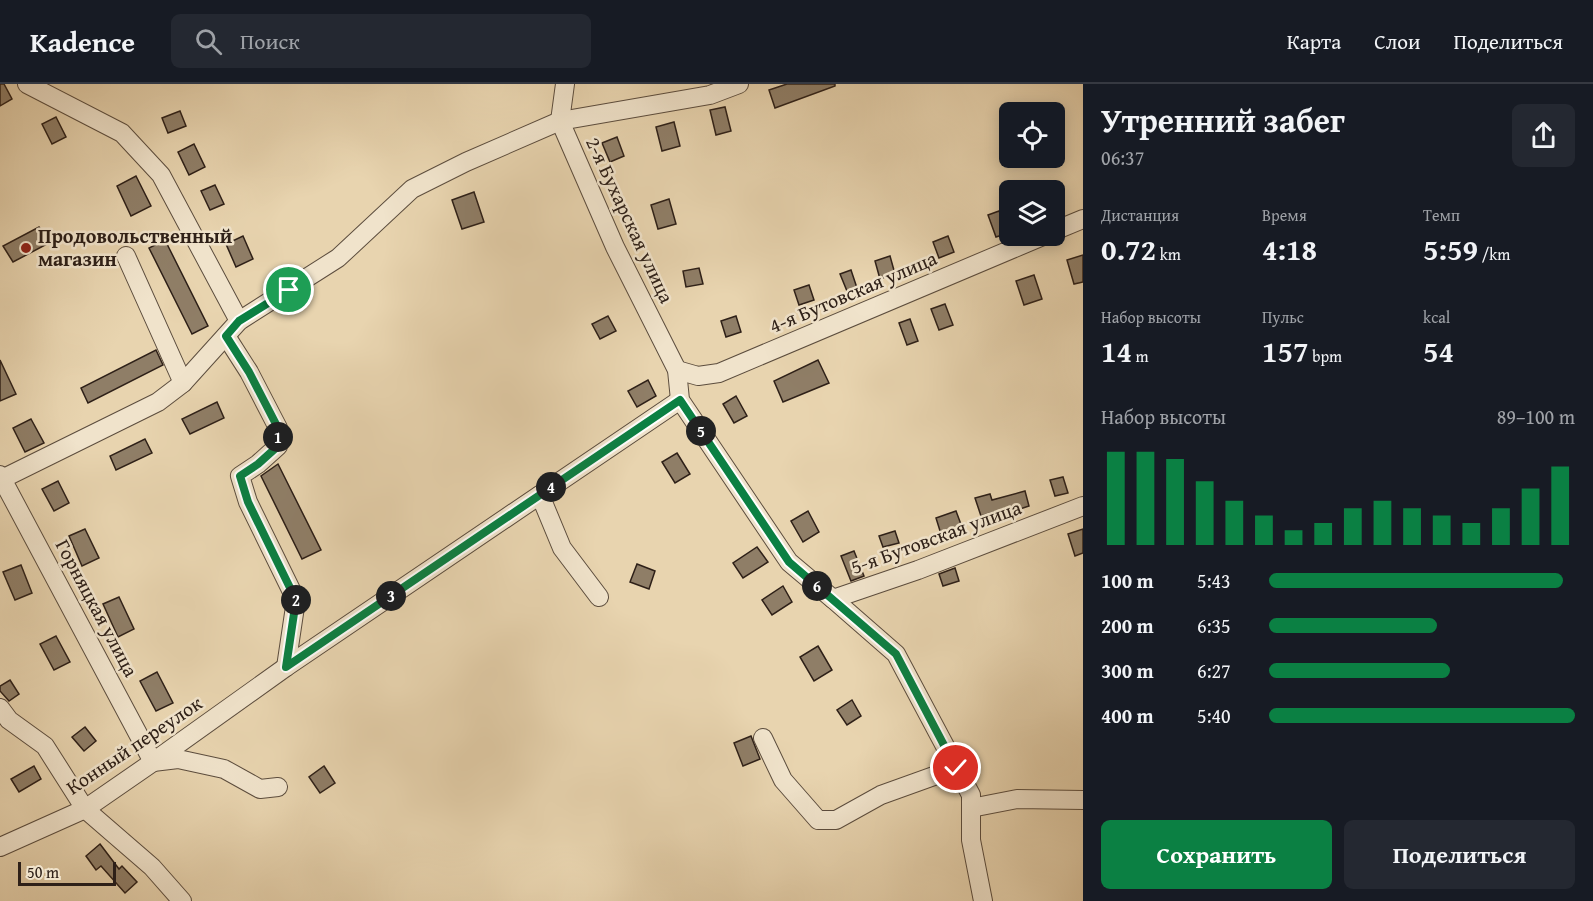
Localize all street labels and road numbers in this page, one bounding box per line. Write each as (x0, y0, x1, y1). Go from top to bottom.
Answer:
street label: 2-я Бухарская улица (579, 132, 682, 308)
street label: 4-я Бутовская улица (765, 243, 942, 340)
street label: 5-я Бутовская улица (847, 492, 1026, 581)
street label: Горняцкая улица (49, 534, 146, 682)
street label: Конный переулок (60, 688, 208, 801)

